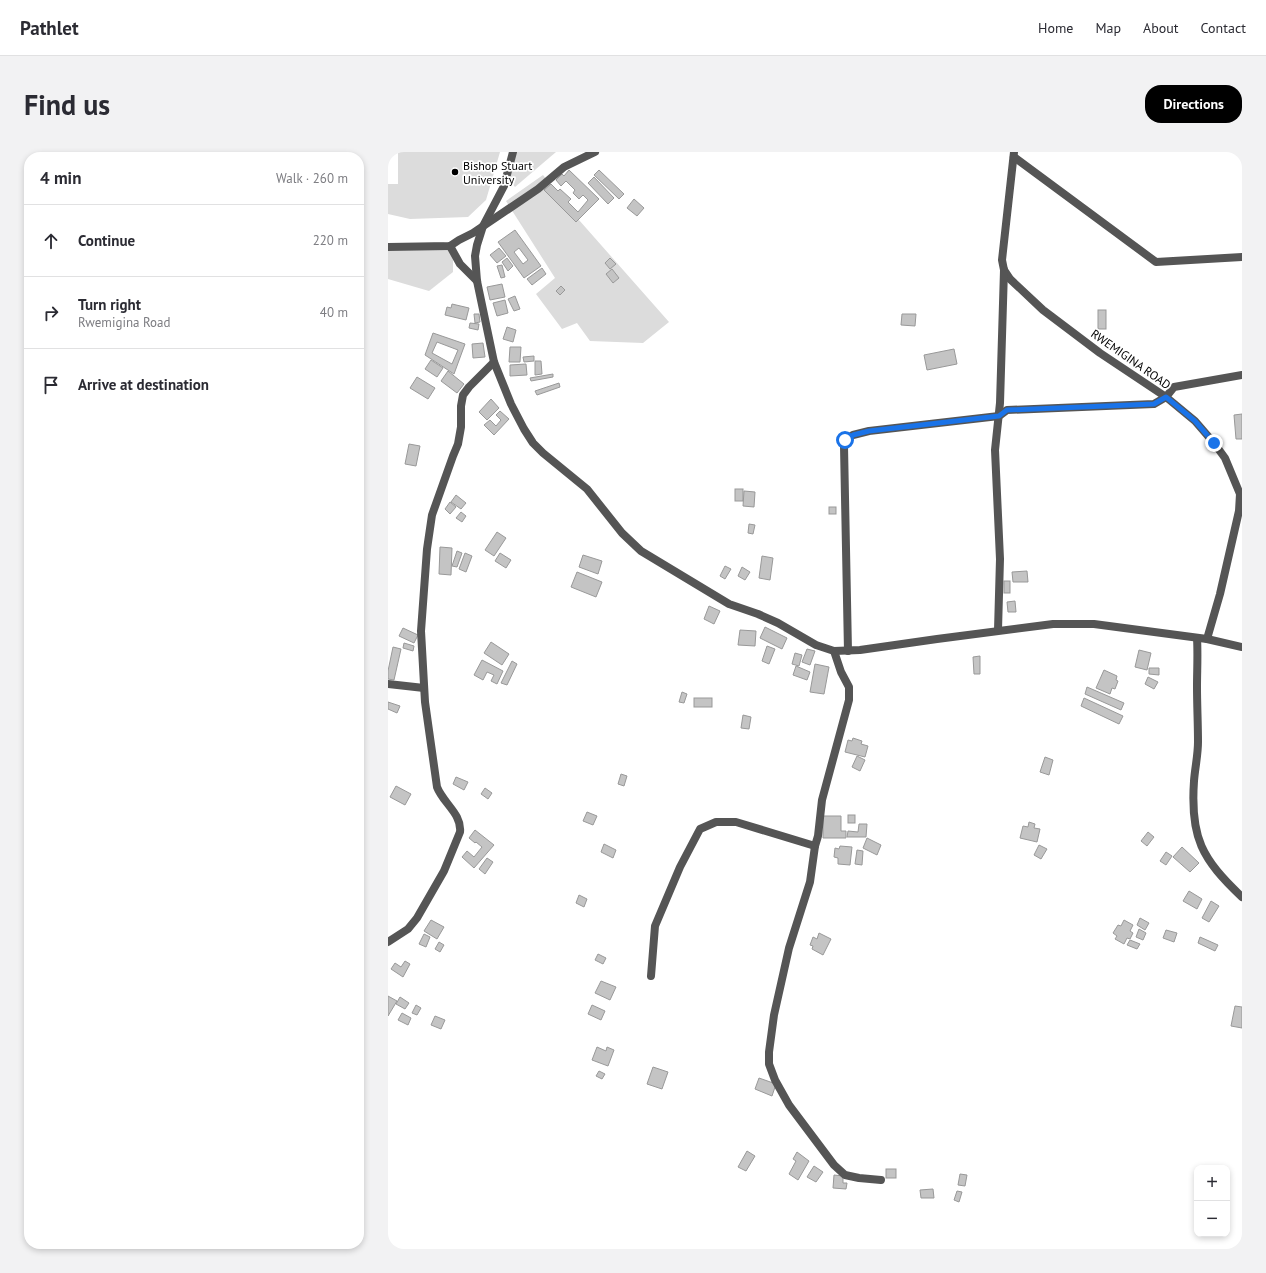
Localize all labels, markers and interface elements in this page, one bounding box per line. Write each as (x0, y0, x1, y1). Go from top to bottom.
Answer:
text: Pathlet (20, 16, 79, 40)
text: Home (1038, 19, 1073, 37)
text: Map (1095, 19, 1121, 37)
text: About (1143, 19, 1179, 37)
text: Contact (1201, 19, 1246, 37)
button: Directions (1145, 85, 1242, 123)
text: Find us (24, 86, 110, 123)
place label: Bishop Stuart University (463, 158, 532, 187)
text: 4 min (40, 167, 81, 189)
marker: Bishop Stuart University (450, 167, 460, 177)
text: Walk · 260 m (276, 170, 348, 187)
icon: ahead (40, 230, 62, 252)
text: Continue (78, 231, 135, 250)
text: 220 m (313, 232, 348, 249)
text: Turn right (78, 295, 141, 314)
icon: right (40, 302, 62, 324)
text: 40 m (320, 304, 348, 321)
text: Rwemigina Road (78, 314, 170, 331)
street label: RWEMIGINA ROAD (1088, 326, 1174, 392)
icon: arrive (40, 374, 62, 396)
text: Arrive at destination (78, 375, 209, 394)
route start (836, 431, 854, 449)
route end (1205, 434, 1223, 452)
map controls (1194, 1165, 1230, 1237)
button: + (1194, 1165, 1230, 1201)
button: − (1194, 1201, 1230, 1237)

